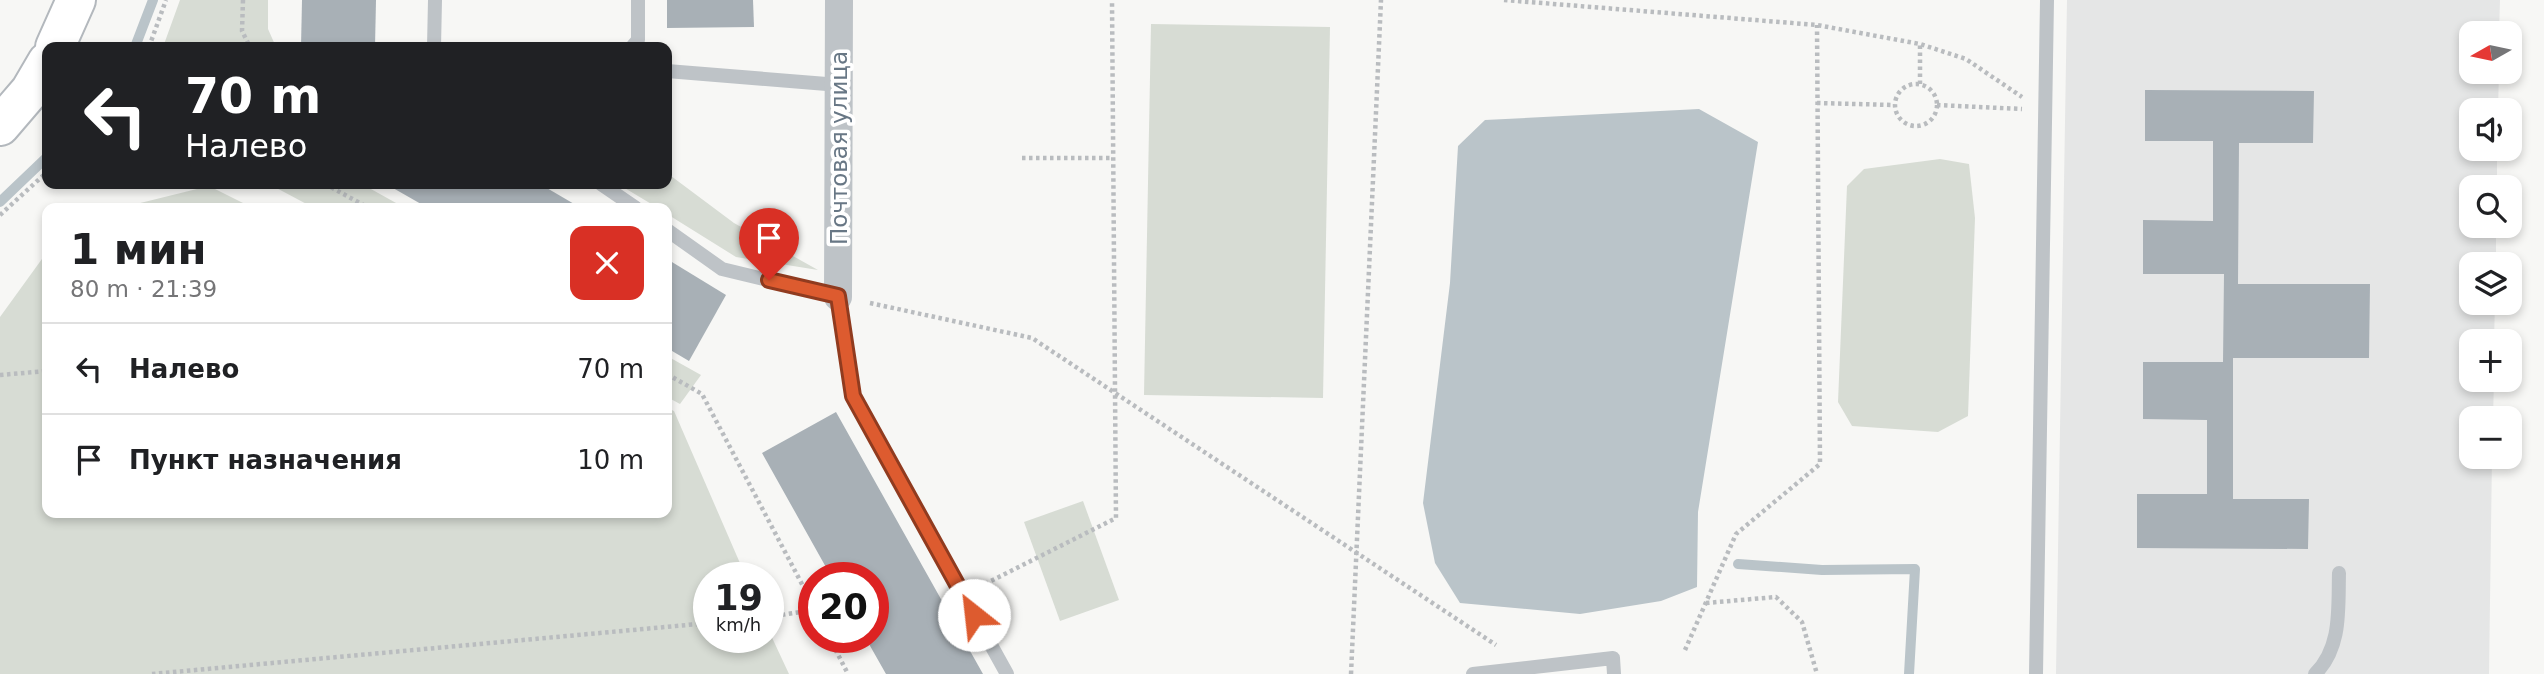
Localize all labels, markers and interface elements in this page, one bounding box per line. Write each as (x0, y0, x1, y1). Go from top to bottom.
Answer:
north arrow (2459, 21, 2522, 84)
map controls (2459, 21, 2522, 469)
street label: Почтовая улица (826, 51, 852, 245)
text: 70 m (185, 68, 321, 125)
icon: left (70, 70, 161, 161)
button: sound (2459, 98, 2522, 161)
text: Налево (185, 127, 307, 165)
button: search (2459, 175, 2522, 238)
pin (739, 208, 799, 280)
icon: arrive (750, 219, 788, 257)
text: 1 мин (70, 225, 207, 274)
button: close (570, 226, 644, 300)
button: layers (2459, 252, 2522, 315)
text: 80 m · 21:39 (70, 276, 217, 302)
button: + (2459, 329, 2522, 392)
icon: left (70, 350, 108, 388)
text: Налево (129, 354, 239, 384)
text: 70 m (577, 354, 644, 384)
button: − (2459, 406, 2522, 469)
icon: arrive (70, 441, 108, 479)
text: Пункт назначения (129, 445, 402, 475)
text: 10 m (577, 445, 644, 475)
speed limit sign: 20 (798, 562, 889, 653)
text: 19 (714, 578, 763, 618)
position arrow (937, 578, 1011, 652)
text: km/h (716, 614, 761, 635)

